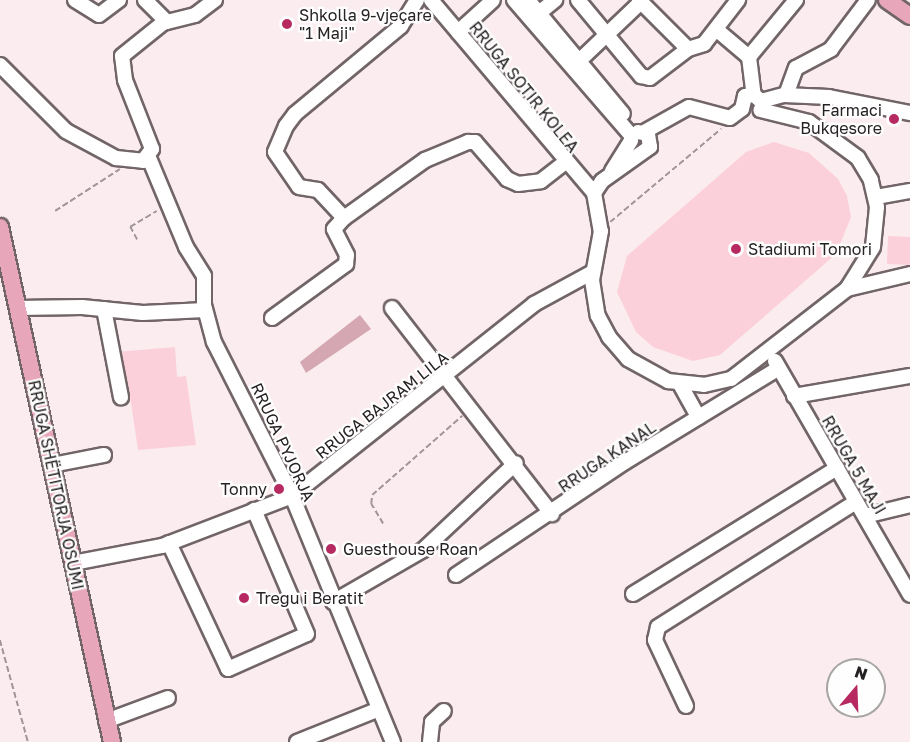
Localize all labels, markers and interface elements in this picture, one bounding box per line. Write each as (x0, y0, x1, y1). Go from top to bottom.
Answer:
place label: Shkolla 9-vjeçare "1 Maji" (299, 5, 432, 43)
marker: Shkolla 9-vjeçare "1 Maji" (280, 17, 294, 31)
street label: RRUGA SOTIR KOLEA (465, 18, 583, 156)
place label: Farmaci Bukqesore (800, 100, 882, 138)
marker: Farmaci Bukqesore (887, 112, 901, 126)
place label: Stadiumi Tomori (748, 239, 872, 259)
marker: Stadiumi Tomori (729, 242, 743, 256)
street label: RRUGA BAJRAM LILA (312, 347, 452, 463)
street label: RRUGA SHËTITORJA OSUMI (24, 378, 88, 592)
street label: RRUGA PYJORJA (247, 380, 319, 504)
street label: RRUGA 5 MAJI (818, 412, 890, 518)
street label: RRUGA KANAL (555, 417, 659, 497)
place label: Tonny (221, 479, 267, 499)
marker: Tonny (272, 482, 286, 496)
place label: Guesthouse Roan (343, 539, 478, 559)
marker: Guesthouse Roan (324, 542, 338, 556)
place label: Tregu i Beratit (256, 588, 364, 608)
marker: Tregu i Beratit (237, 591, 251, 605)
north arrow (826, 658, 886, 718)
text: N (852, 661, 870, 684)

